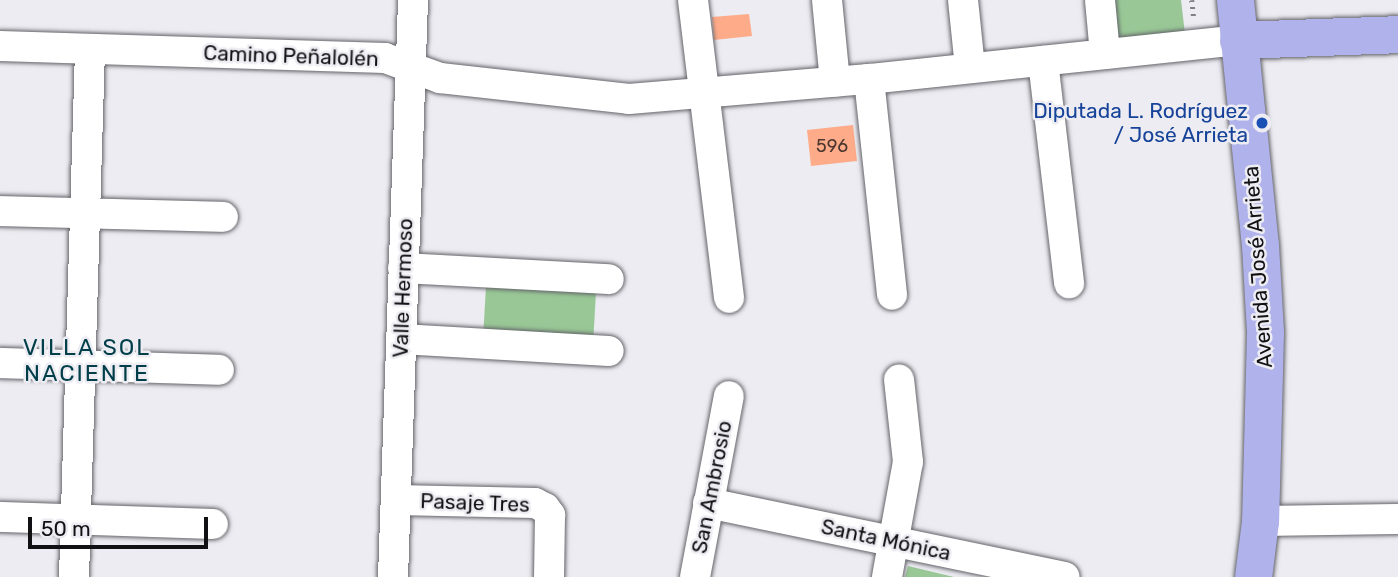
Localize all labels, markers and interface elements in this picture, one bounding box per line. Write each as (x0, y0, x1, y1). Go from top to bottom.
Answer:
street label: Camino Peñalolén (203, 40, 379, 72)
place label: Diputada L. Rodríguez / José Arrieta (1033, 98, 1248, 148)
marker: Diputada L. Rodríguez / José Arrieta (1254, 115, 1270, 131)
house number: 596 (816, 135, 848, 157)
street label: Avenida José Arrieta (1238, 165, 1278, 369)
street label: Valle Hermoso (388, 218, 418, 358)
district label: VILLA SOL NACIENTE (24, 333, 150, 387)
street label: San Ambrosio (687, 418, 737, 556)
street label: Pasaje Tres (419, 488, 531, 518)
scale bar (32, 504, 212, 548)
street label: Santa Mónica (819, 514, 953, 566)
text: 50 m (41, 516, 91, 541)

